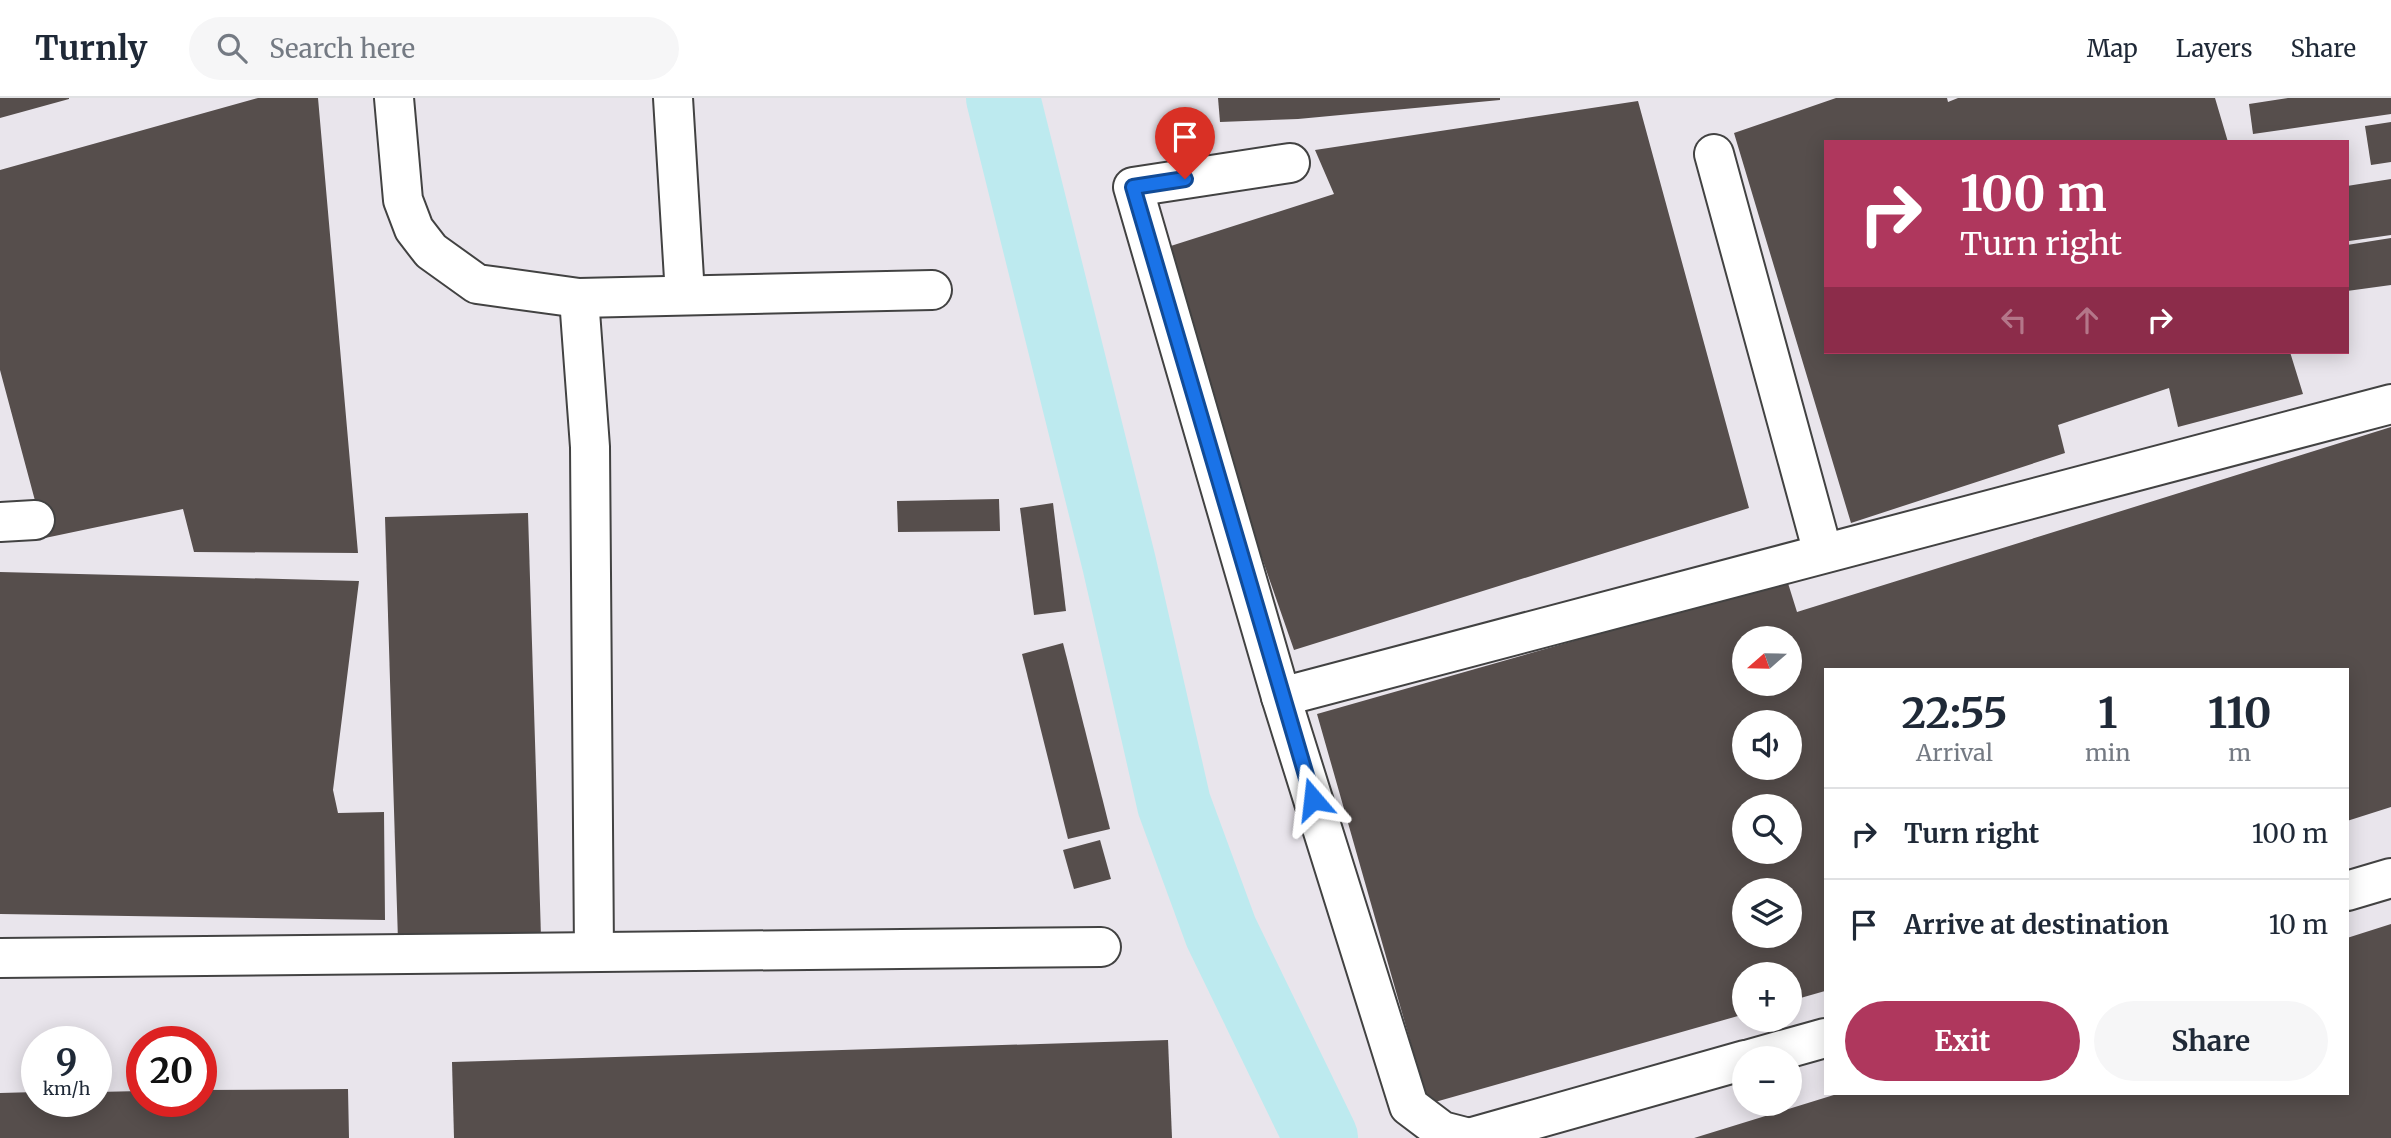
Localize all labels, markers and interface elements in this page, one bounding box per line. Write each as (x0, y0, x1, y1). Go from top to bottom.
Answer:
search box (189, 17, 679, 80)
text: Turnly (35, 28, 147, 69)
icon: search (213, 29, 251, 67)
text: Search here (269, 32, 415, 65)
text: Map (2087, 33, 2138, 64)
text: Layers (2176, 33, 2252, 64)
text: Share (2290, 33, 2356, 64)
pin (1155, 107, 1215, 179)
icon: arrive (1166, 118, 1204, 156)
text: 100 m (1960, 163, 2107, 224)
icon: right (1845, 168, 1936, 259)
text: Turn right (1960, 224, 2122, 264)
icon: left (1995, 301, 2033, 339)
icon: ahead (2068, 301, 2106, 339)
icon: right (2141, 301, 2179, 339)
north arrow (1732, 626, 1802, 696)
map controls (1732, 626, 1802, 1116)
text: 22:55 (1901, 687, 2008, 739)
text: 1 (2098, 687, 2117, 739)
text: 110 (2208, 687, 2272, 739)
button: sound (1732, 710, 1802, 780)
text: Arrival (1916, 738, 1993, 767)
text: min (2085, 738, 2130, 767)
text: m (2228, 738, 2251, 767)
position arrow (1276, 762, 1350, 836)
button: search (1732, 794, 1802, 864)
icon: right (1845, 815, 1883, 853)
text: Turn right (1904, 817, 2039, 850)
text: 100 m (2252, 817, 2328, 850)
button: layers (1732, 878, 1802, 948)
icon: arrive (1845, 906, 1883, 944)
text: Arrive at destination (1904, 908, 2169, 941)
text: 10 m (2269, 908, 2328, 941)
button: + (1732, 962, 1802, 1032)
button: Exit (1845, 1001, 2080, 1081)
button: Share (2094, 1001, 2328, 1081)
speed limit sign: 20 (126, 1026, 217, 1117)
text: 9 (56, 1040, 77, 1084)
button: − (1732, 1046, 1802, 1116)
text: km/h (43, 1077, 90, 1100)

